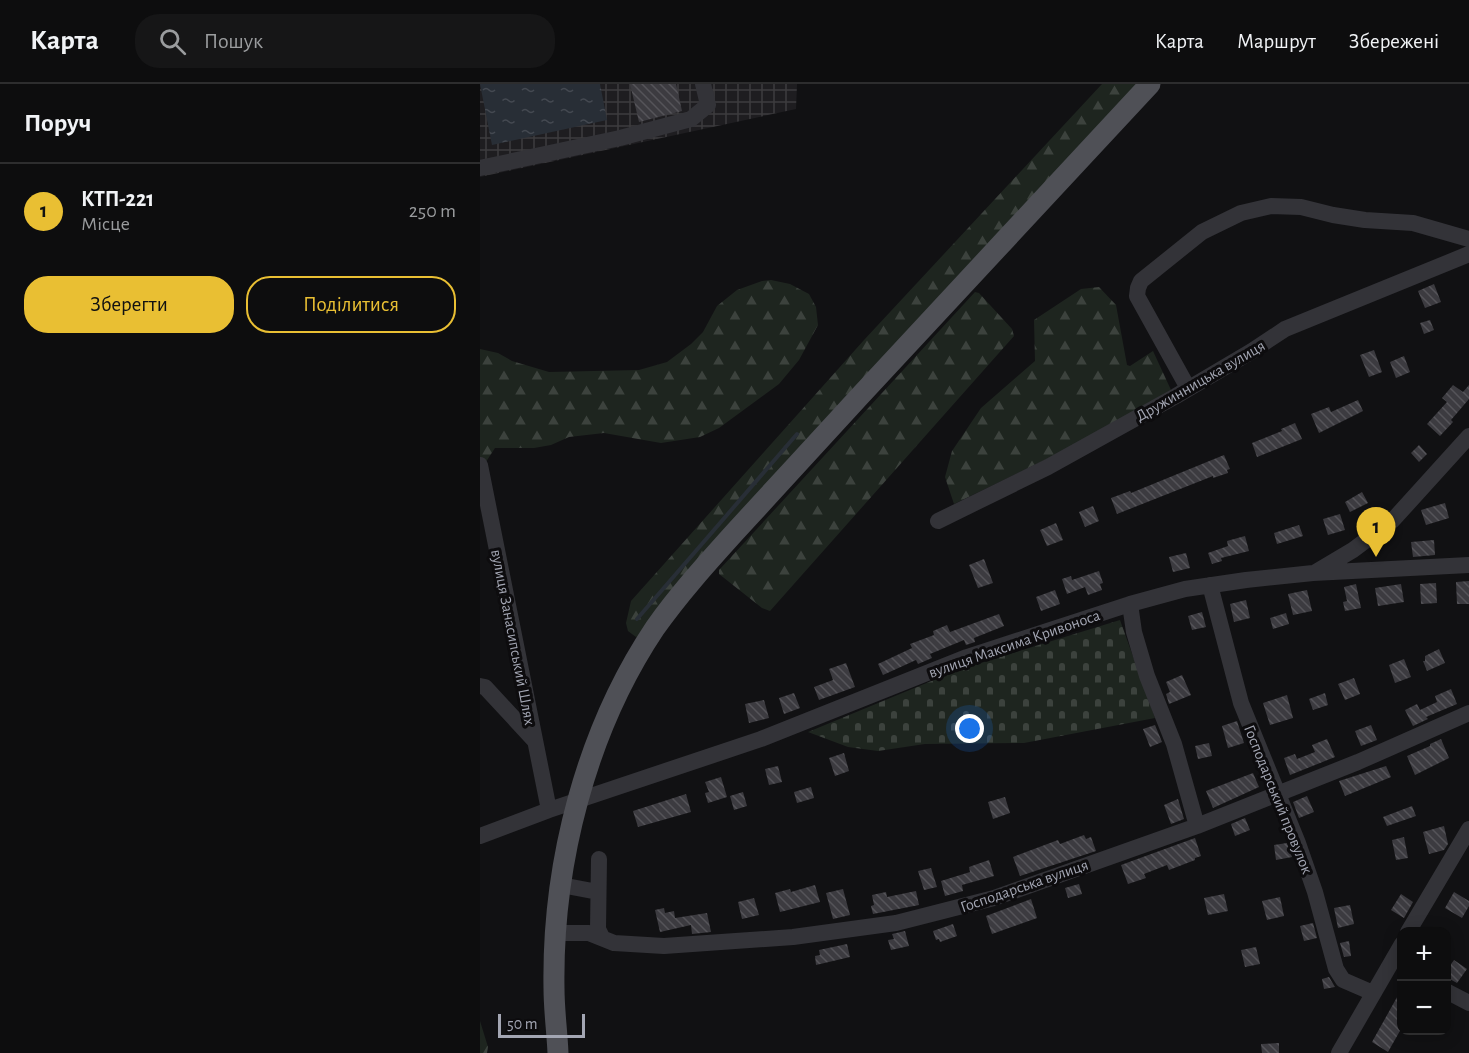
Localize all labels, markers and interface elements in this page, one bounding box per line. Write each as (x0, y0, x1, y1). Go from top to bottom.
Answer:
search box (135, 14, 555, 68)
icon: search (156, 25, 189, 58)
text: Карта (30, 27, 99, 55)
text: Пошук (204, 30, 263, 52)
text: Карта (1155, 31, 1204, 52)
text: Маршрут (1237, 31, 1316, 52)
text: Збережені (1349, 31, 1439, 52)
text: Поруч (24, 110, 91, 136)
text: КТП-221 (81, 188, 154, 210)
text: 1 (40, 201, 47, 221)
text: 250 m (409, 201, 456, 221)
text: Місце (81, 214, 130, 234)
button: Зберегти (24, 276, 234, 333)
button: Поділитися (246, 276, 456, 333)
street label: Дружинницька вулиця (1133, 337, 1268, 425)
pin: 1 (1356, 508, 1396, 557)
street label: вулиця Занасипський Шлях (487, 548, 538, 727)
street label: вулиця Максима Кривоноса (927, 607, 1102, 682)
your location (955, 714, 984, 743)
street label: Господарський провулок (1240, 723, 1316, 877)
street label: Господарська вулиця (958, 857, 1091, 916)
map controls (1397, 927, 1451, 1035)
button: + (1397, 927, 1451, 981)
button: − (1397, 981, 1451, 1035)
scale bar (498, 1011, 585, 1038)
text: 50 m (507, 1016, 538, 1032)

